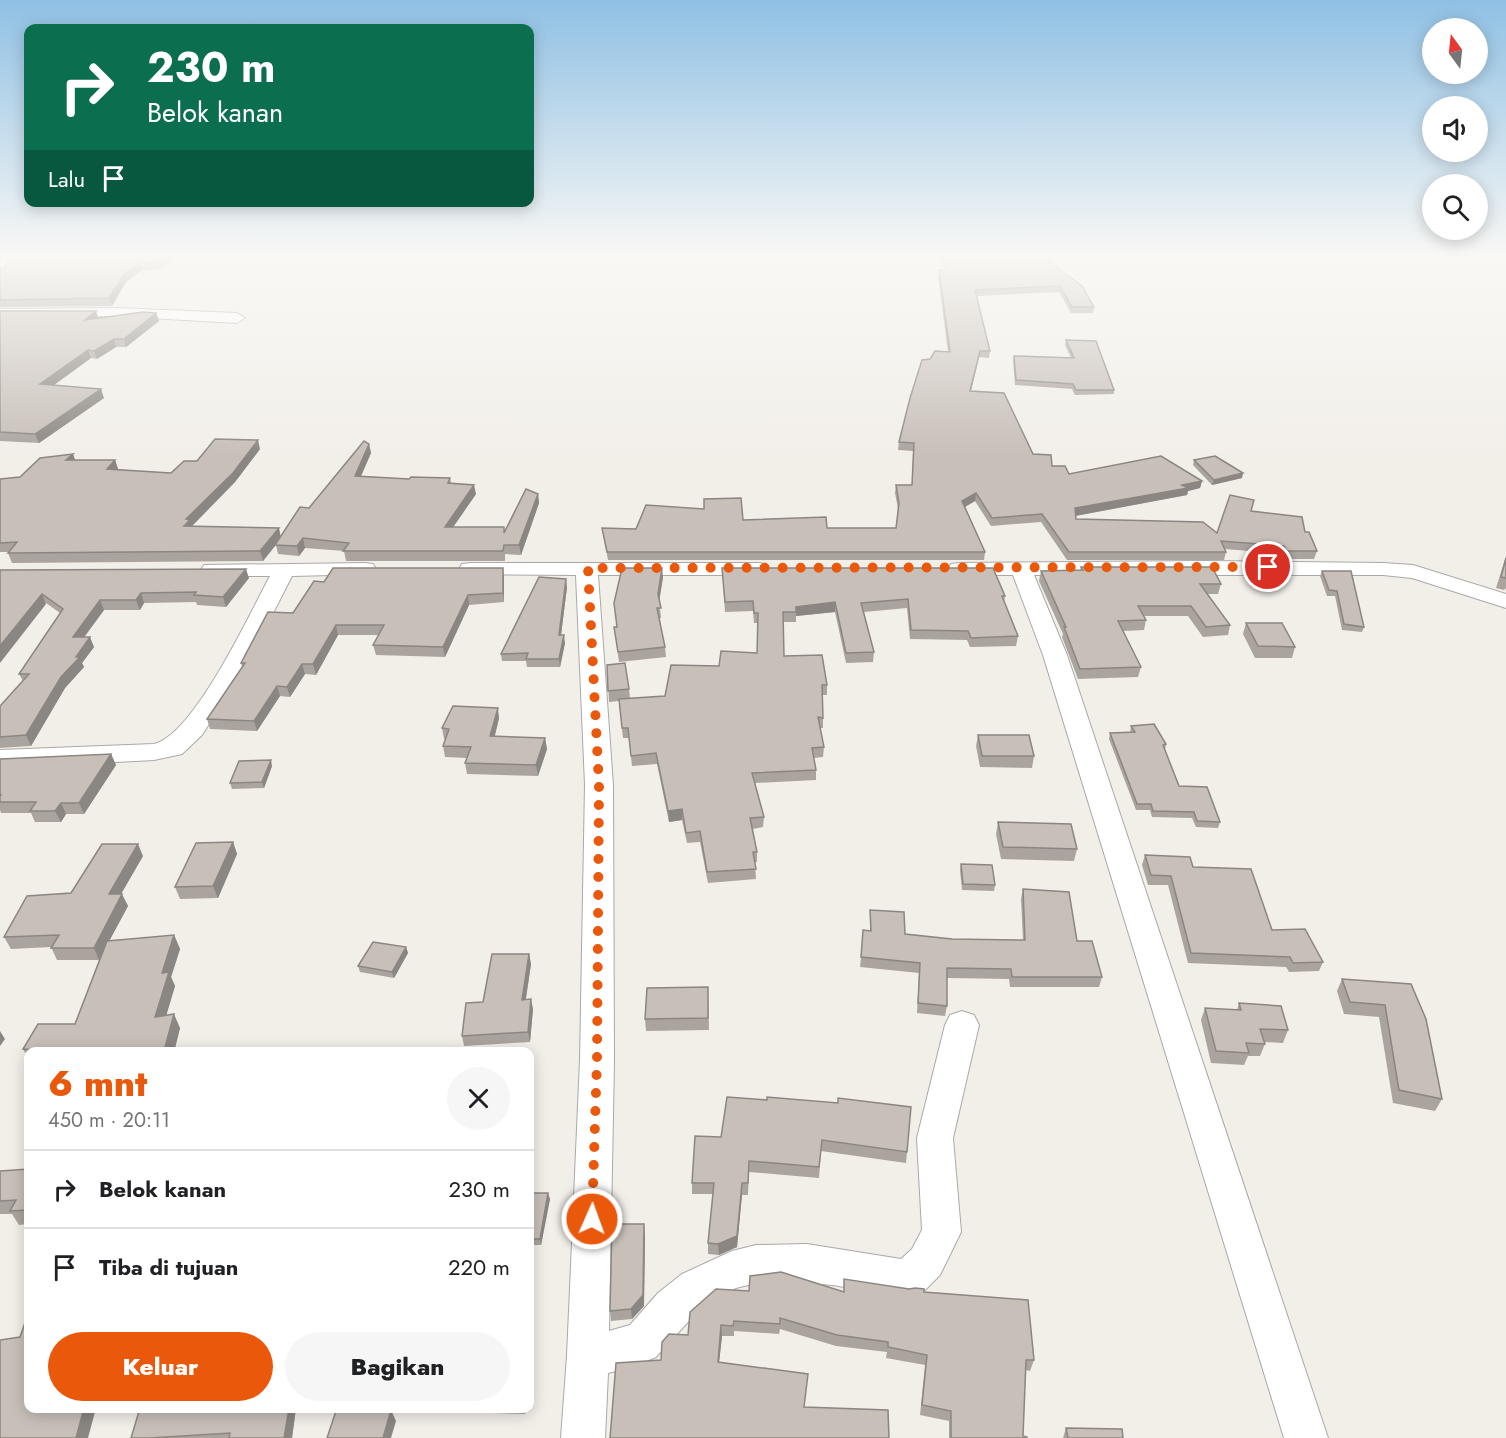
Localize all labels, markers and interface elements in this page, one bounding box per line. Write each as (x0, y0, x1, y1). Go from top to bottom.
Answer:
north arrow (1422, 18, 1488, 84)
map controls (1422, 18, 1488, 240)
text: 230 m (147, 37, 275, 98)
icon: right (48, 48, 126, 126)
text: Belok kanan (147, 93, 283, 132)
button: sound (1422, 96, 1488, 162)
icon: arrive (97, 162, 130, 195)
text: Lalu (48, 163, 85, 195)
button: search (1422, 174, 1488, 240)
pin (1242, 541, 1293, 592)
icon: arrive (1251, 550, 1284, 583)
text: 6 mnt (48, 1057, 147, 1109)
button: close (447, 1067, 510, 1130)
text: 450 m · 20:11 (48, 1106, 170, 1135)
icon: right (48, 1173, 81, 1206)
text: Belok kanan (99, 1173, 226, 1205)
text: 230 m (449, 1173, 510, 1205)
position arrow (560, 1187, 624, 1251)
icon: arrive (48, 1251, 81, 1284)
text: Tiba di tujuan (99, 1251, 238, 1283)
text: 220 m (448, 1251, 510, 1283)
button: Keluar (48, 1332, 273, 1401)
button: Bagikan (285, 1332, 510, 1401)

